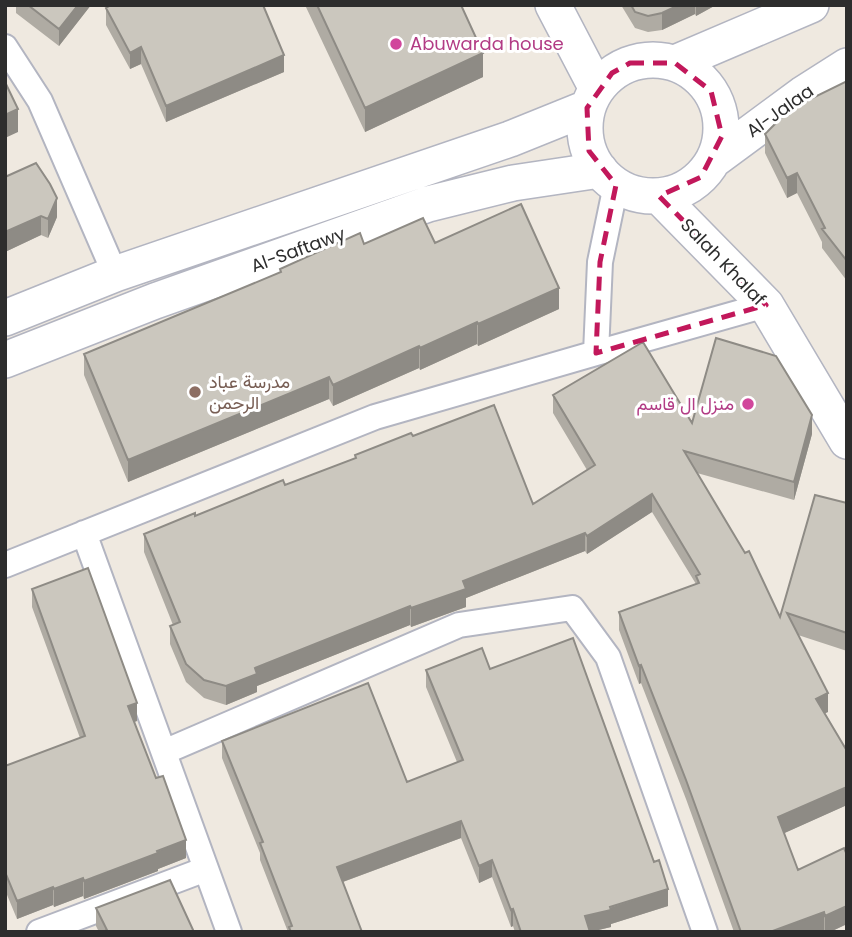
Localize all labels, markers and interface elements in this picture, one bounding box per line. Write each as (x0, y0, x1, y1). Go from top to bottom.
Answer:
place label: Abuwarda house (410, 31, 564, 56)
marker: Abuwarda house (388, 36, 404, 52)
street label: Al-Jalaa (741, 78, 818, 143)
street label: Salah Khalaf (675, 212, 772, 311)
street label: Al-Saftawy (247, 221, 349, 278)
place label: مدرسة عباد الرحمن (209, 369, 290, 415)
marker: مدرسة عباد الرحمن (187, 384, 203, 400)
place label: منزل ال قاسم (637, 391, 734, 416)
marker: منزل ال قاسم (740, 396, 756, 412)

